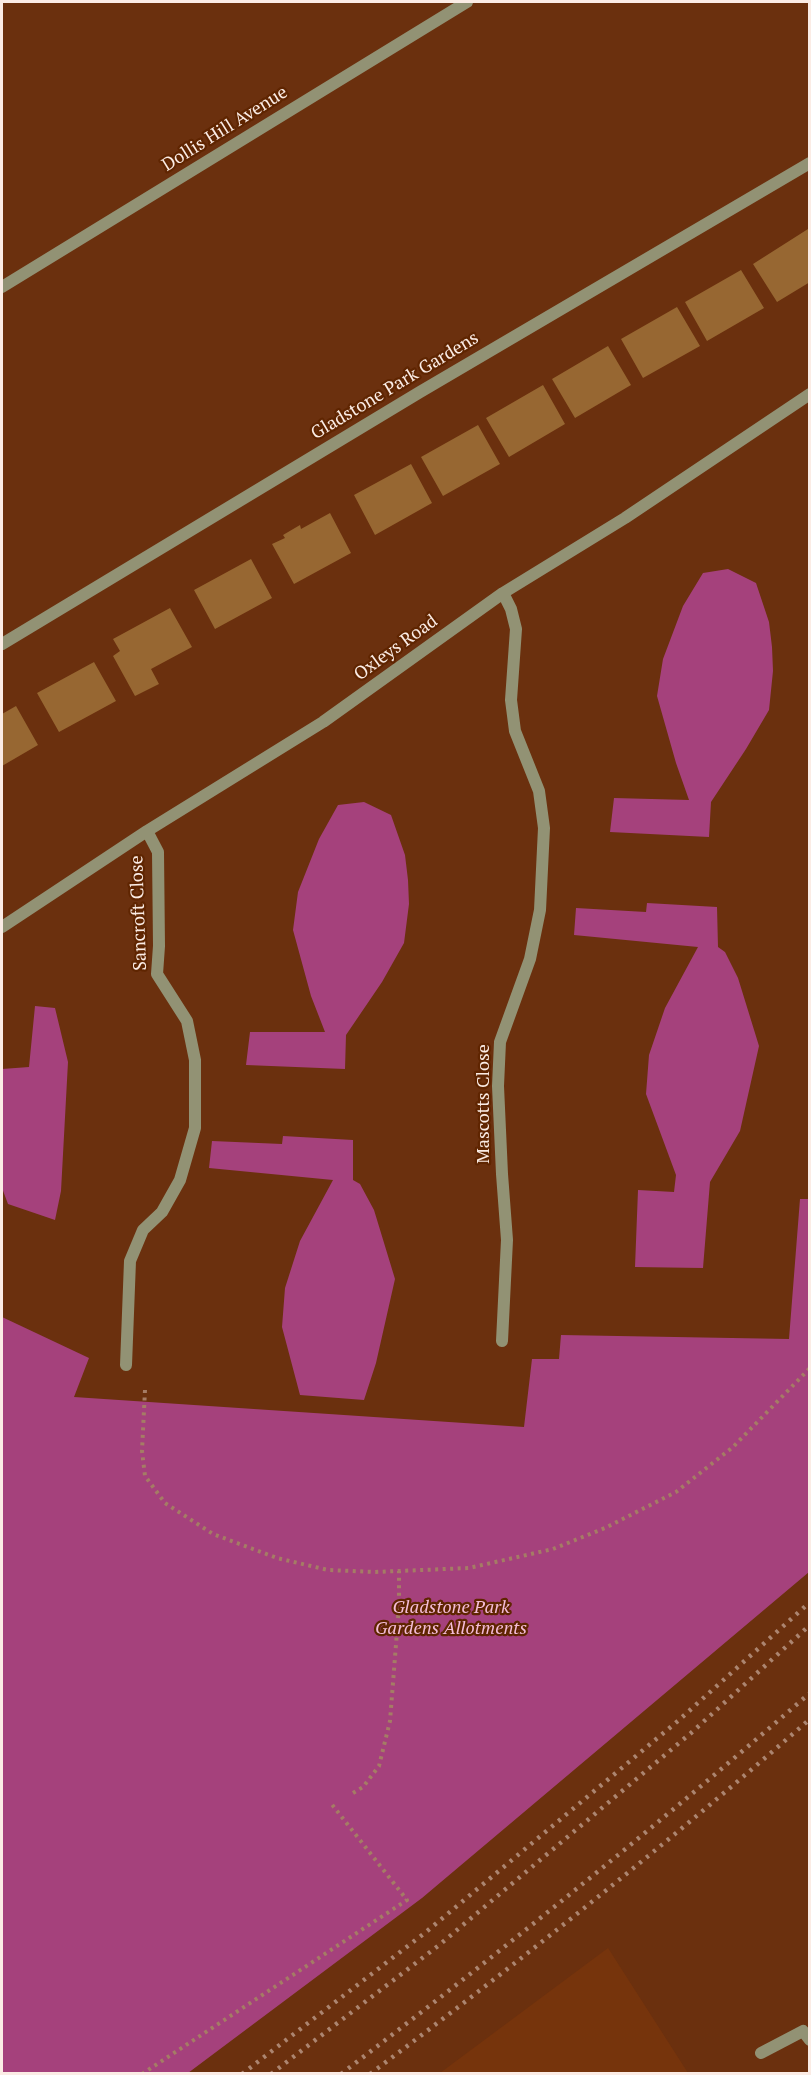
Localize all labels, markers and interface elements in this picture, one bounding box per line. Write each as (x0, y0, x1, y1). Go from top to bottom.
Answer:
street label: Dollis Hill Avenue (158, 82, 292, 176)
street label: Gladstone Park Gardens (307, 327, 483, 445)
street label: Oxleys Road (350, 610, 442, 686)
street label: Sancroft Close (126, 855, 152, 971)
street label: Mascotts Close (473, 1044, 495, 1164)
park label: Gladstone Park Gardens Allotments (375, 1597, 527, 1640)

